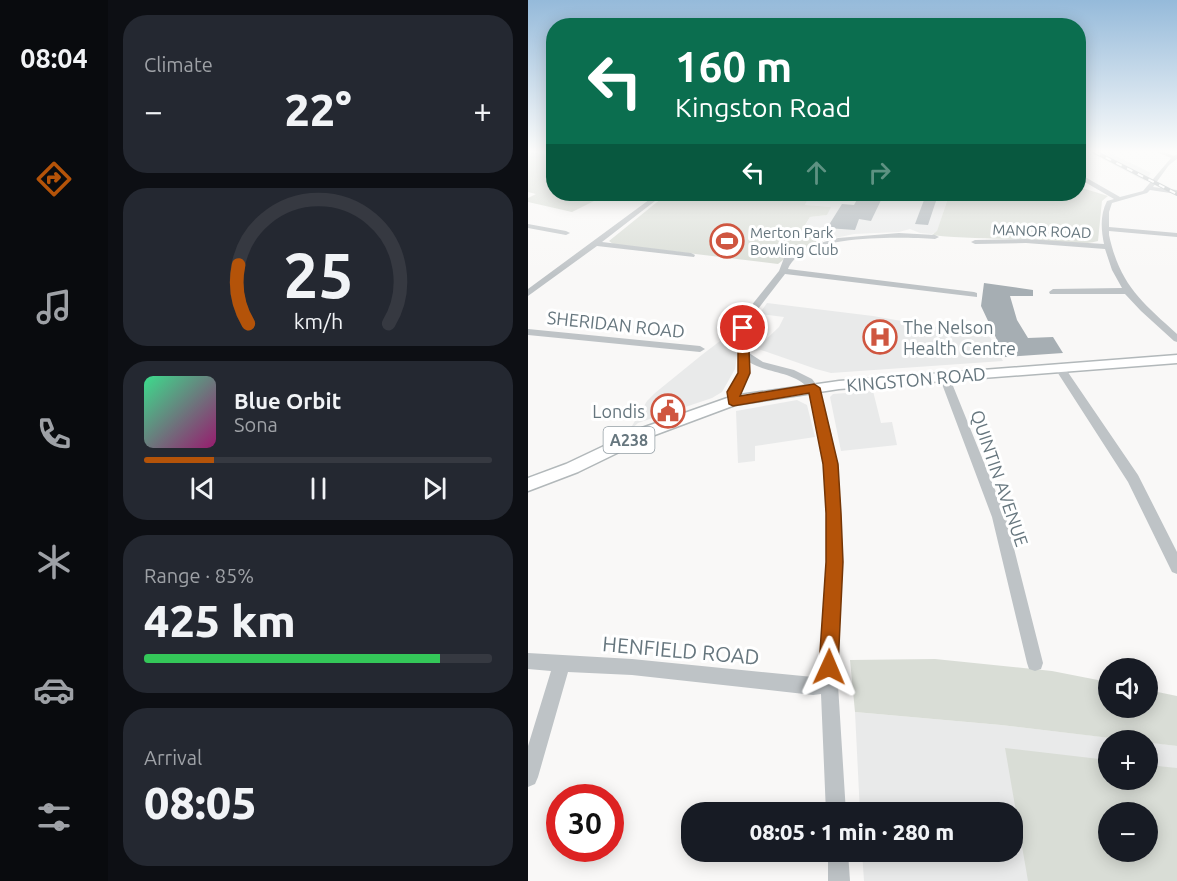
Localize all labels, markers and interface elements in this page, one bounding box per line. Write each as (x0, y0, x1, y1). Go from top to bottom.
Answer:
icon: left (576, 42, 654, 120)
text: 08:04 (20, 43, 88, 73)
text: 160 m (675, 43, 792, 90)
text: Climate (144, 53, 213, 76)
text: 22° (284, 84, 352, 135)
text: − (144, 92, 163, 129)
text: + (473, 92, 492, 129)
text: Kingston Road (675, 92, 851, 122)
icon: left (737, 156, 770, 189)
icon: ahead (800, 156, 833, 189)
icon: right (863, 156, 896, 189)
icon: directions (33, 158, 75, 200)
street label: MANOR ROAD (992, 221, 1092, 241)
sports icon: Merton Park Bowling Club (709, 223, 745, 259)
place label: Merton Park Bowling Club (750, 224, 839, 258)
text: 25 (283, 240, 353, 310)
icon: music (33, 286, 75, 328)
pin (717, 302, 768, 353)
street label: SHERIDAN ROAD (546, 307, 686, 341)
text: km/h (293, 310, 343, 334)
icon: arrive (726, 311, 759, 344)
place label: The Nelson Health Centre (903, 317, 1016, 358)
hospital icon: The Nelson Health Centre (862, 319, 898, 355)
street label: KINGSTON ROAD (845, 363, 987, 395)
text: Blue Orbit (234, 388, 341, 413)
public building icon: Londis (650, 393, 686, 429)
place label: Londis (592, 401, 645, 421)
street label: QUINTIN AVENUE (966, 407, 1033, 549)
icon: phone (33, 413, 75, 455)
text: Sona (234, 413, 278, 436)
road number: A238 (604, 427, 654, 453)
icon: previous (186, 472, 219, 505)
icon: pause (302, 472, 335, 505)
icon: next (418, 472, 451, 505)
icon: climate (33, 541, 75, 583)
text: Range · 85% (144, 564, 254, 587)
text: 425 km (144, 595, 296, 646)
street label: HENFIELD ROAD (601, 631, 761, 669)
position arrow (797, 635, 861, 699)
map controls (1098, 658, 1158, 862)
button: sound (1098, 658, 1158, 718)
icon: car (33, 669, 75, 711)
button: + (1098, 730, 1158, 790)
text: Arrival (144, 746, 202, 769)
text: 08:05 (144, 777, 257, 828)
speed limit sign: 30 (546, 784, 624, 862)
icon: filters (33, 796, 75, 838)
button: − (1098, 802, 1158, 862)
text: 08:05 · 1 min · 280 m (750, 819, 954, 844)

